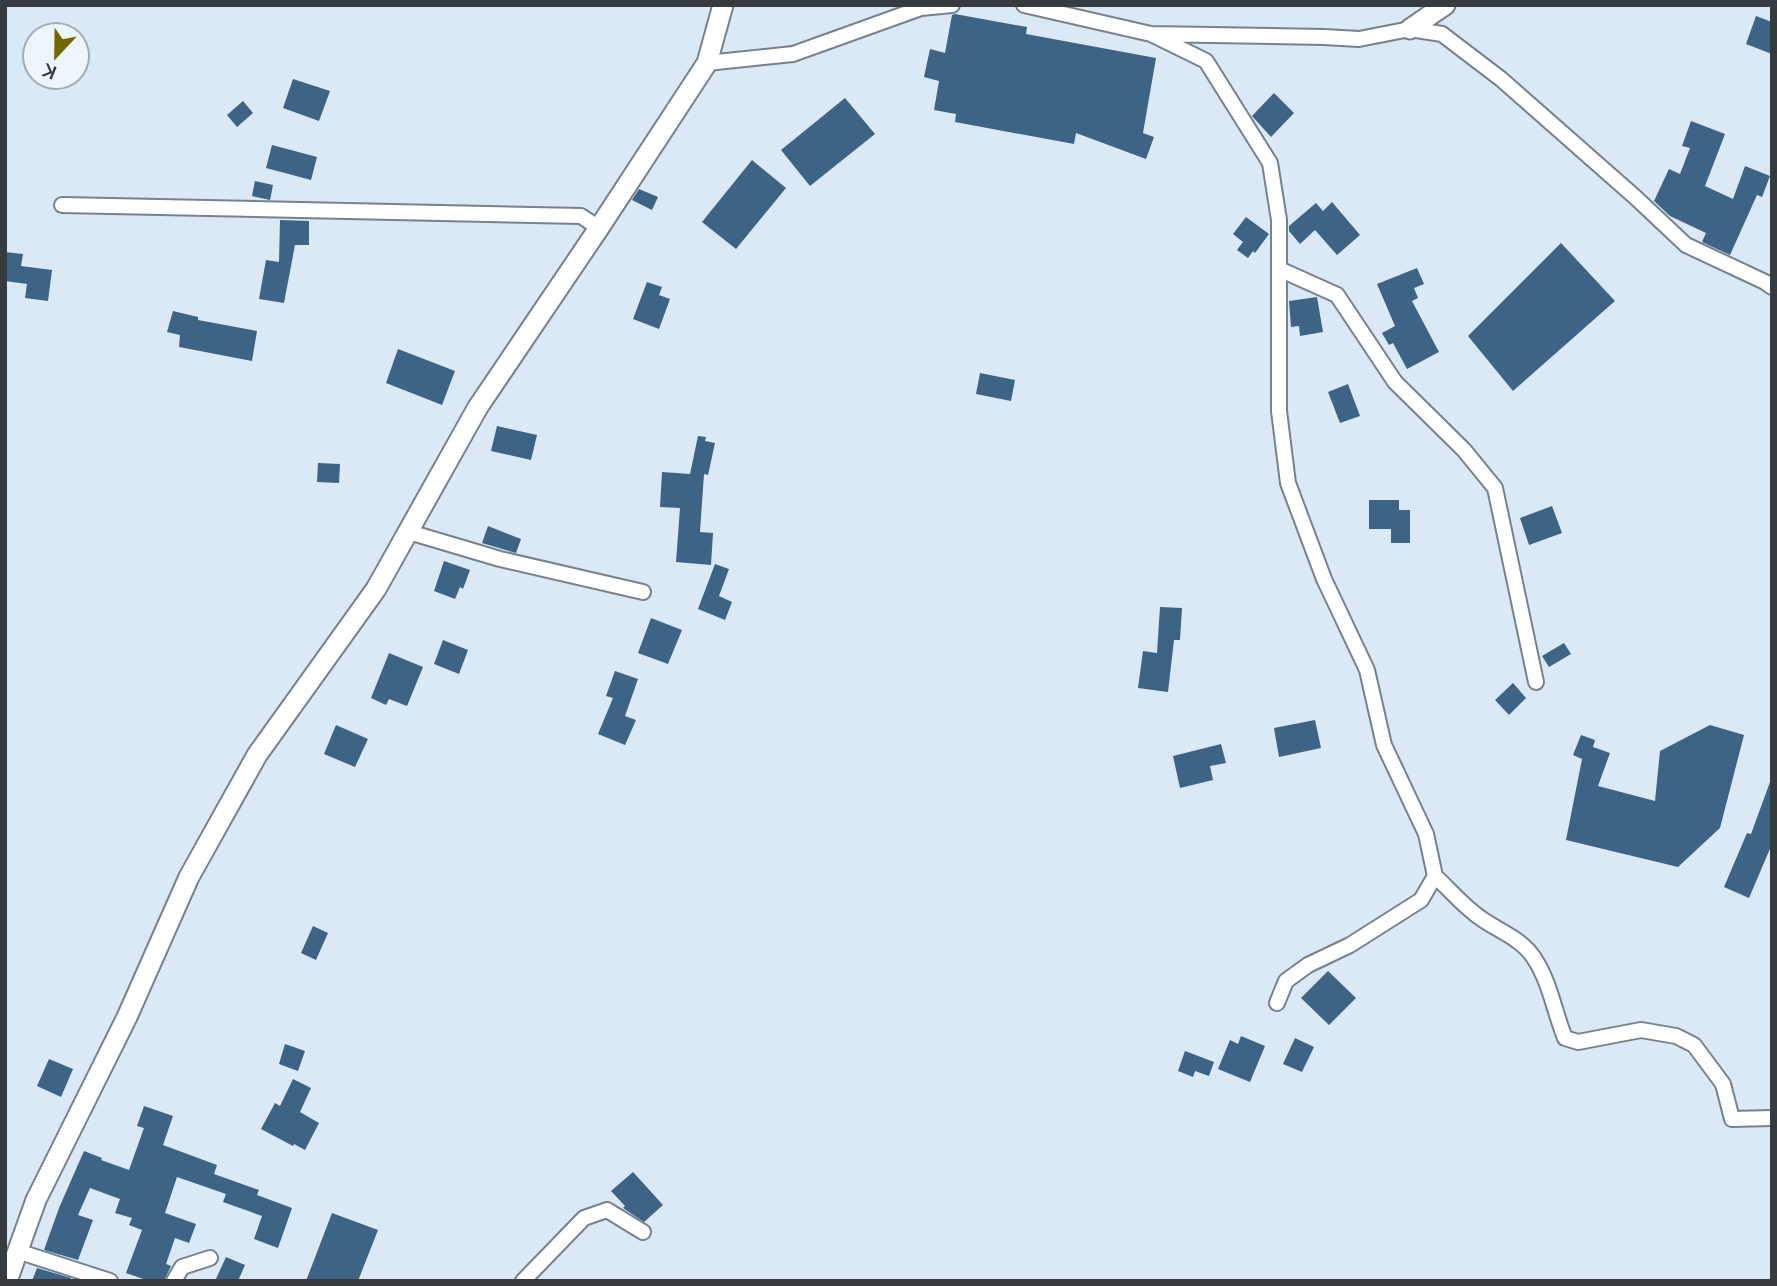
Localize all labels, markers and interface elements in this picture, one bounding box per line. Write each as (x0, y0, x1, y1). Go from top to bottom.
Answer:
north arrow (21, 21, 91, 91)
text: K (38, 56, 61, 85)

